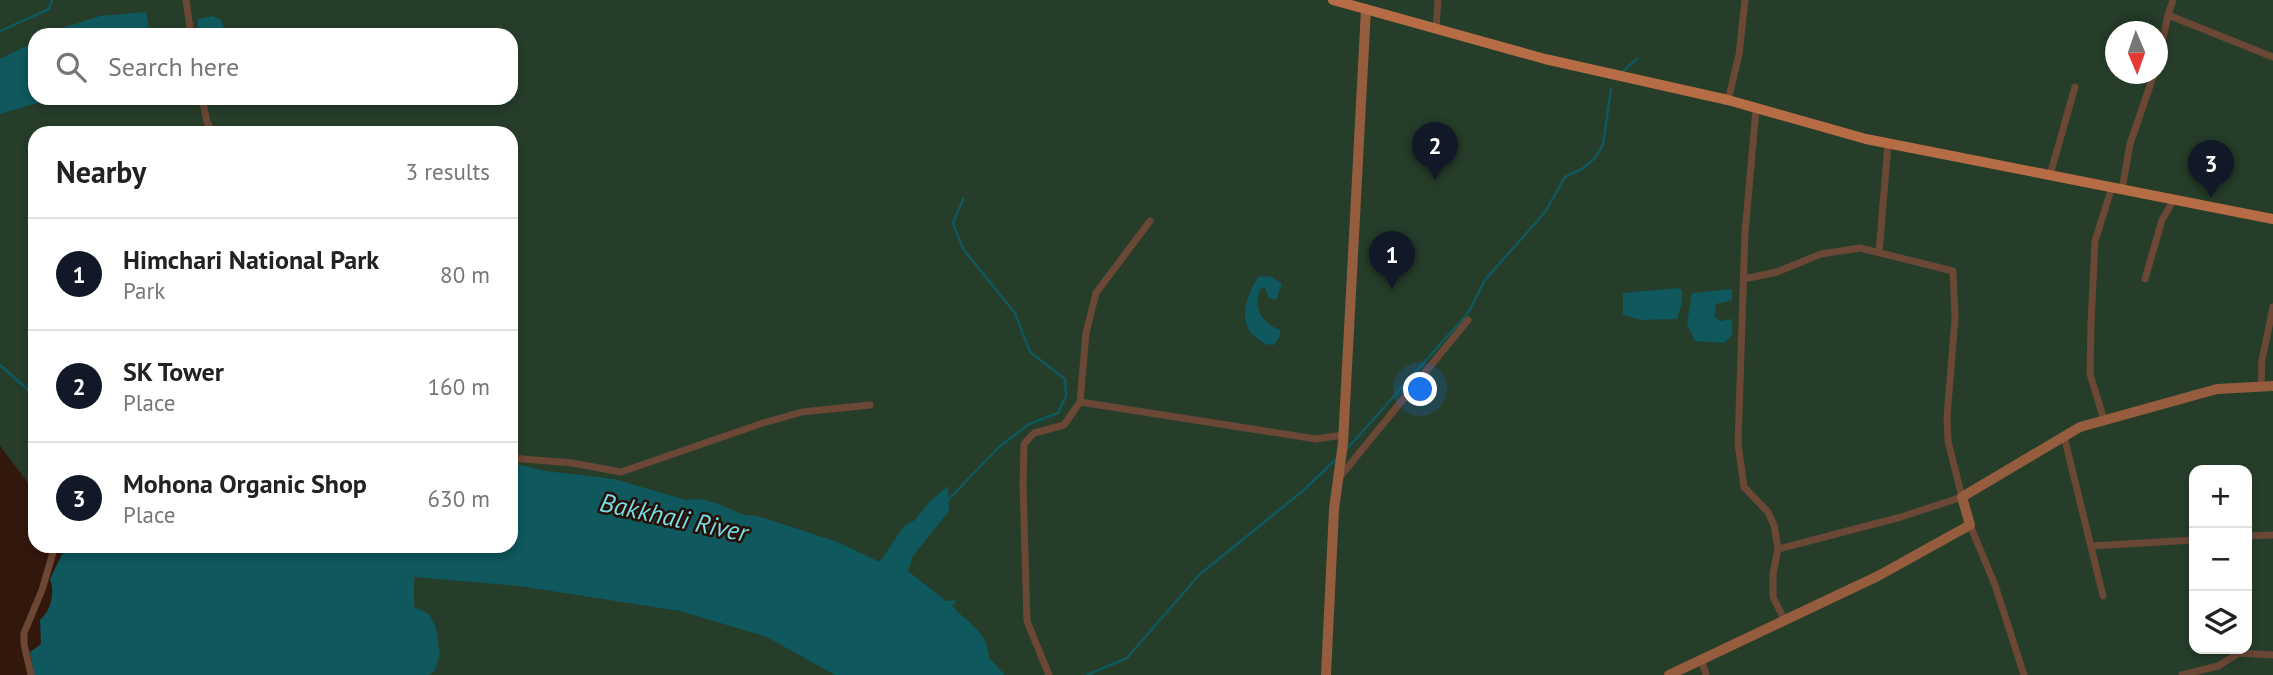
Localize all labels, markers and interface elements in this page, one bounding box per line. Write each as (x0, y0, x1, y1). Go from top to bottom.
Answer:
north arrow (2105, 21, 2168, 84)
search box (28, 28, 518, 105)
icon: search (52, 48, 90, 86)
text: Search here (108, 50, 239, 83)
pin: 2 (1412, 122, 1458, 180)
pin: 3 (2188, 140, 2234, 198)
text: Nearby (56, 152, 146, 191)
text: 3 results (406, 157, 490, 186)
pin: 1 (1369, 231, 1415, 289)
text: Himchari National Park (123, 243, 379, 276)
text: 1 (72, 260, 86, 289)
text: 80 m (440, 260, 490, 289)
text: Park (123, 276, 165, 305)
text: SK Tower (123, 355, 224, 388)
text: 2 (72, 372, 86, 401)
text: 160 m (428, 372, 490, 401)
your location (1403, 372, 1437, 406)
text: Place (123, 388, 176, 417)
map controls (2189, 465, 2252, 654)
button: + (2189, 465, 2252, 528)
text: Mohona Organic Shop (123, 467, 367, 500)
text: 3 (72, 484, 86, 513)
text: 630 m (428, 484, 490, 513)
water label: Bakkhali River (597, 485, 752, 549)
text: Place (123, 500, 176, 529)
button: − (2189, 528, 2252, 591)
button: layers (2189, 591, 2252, 654)

